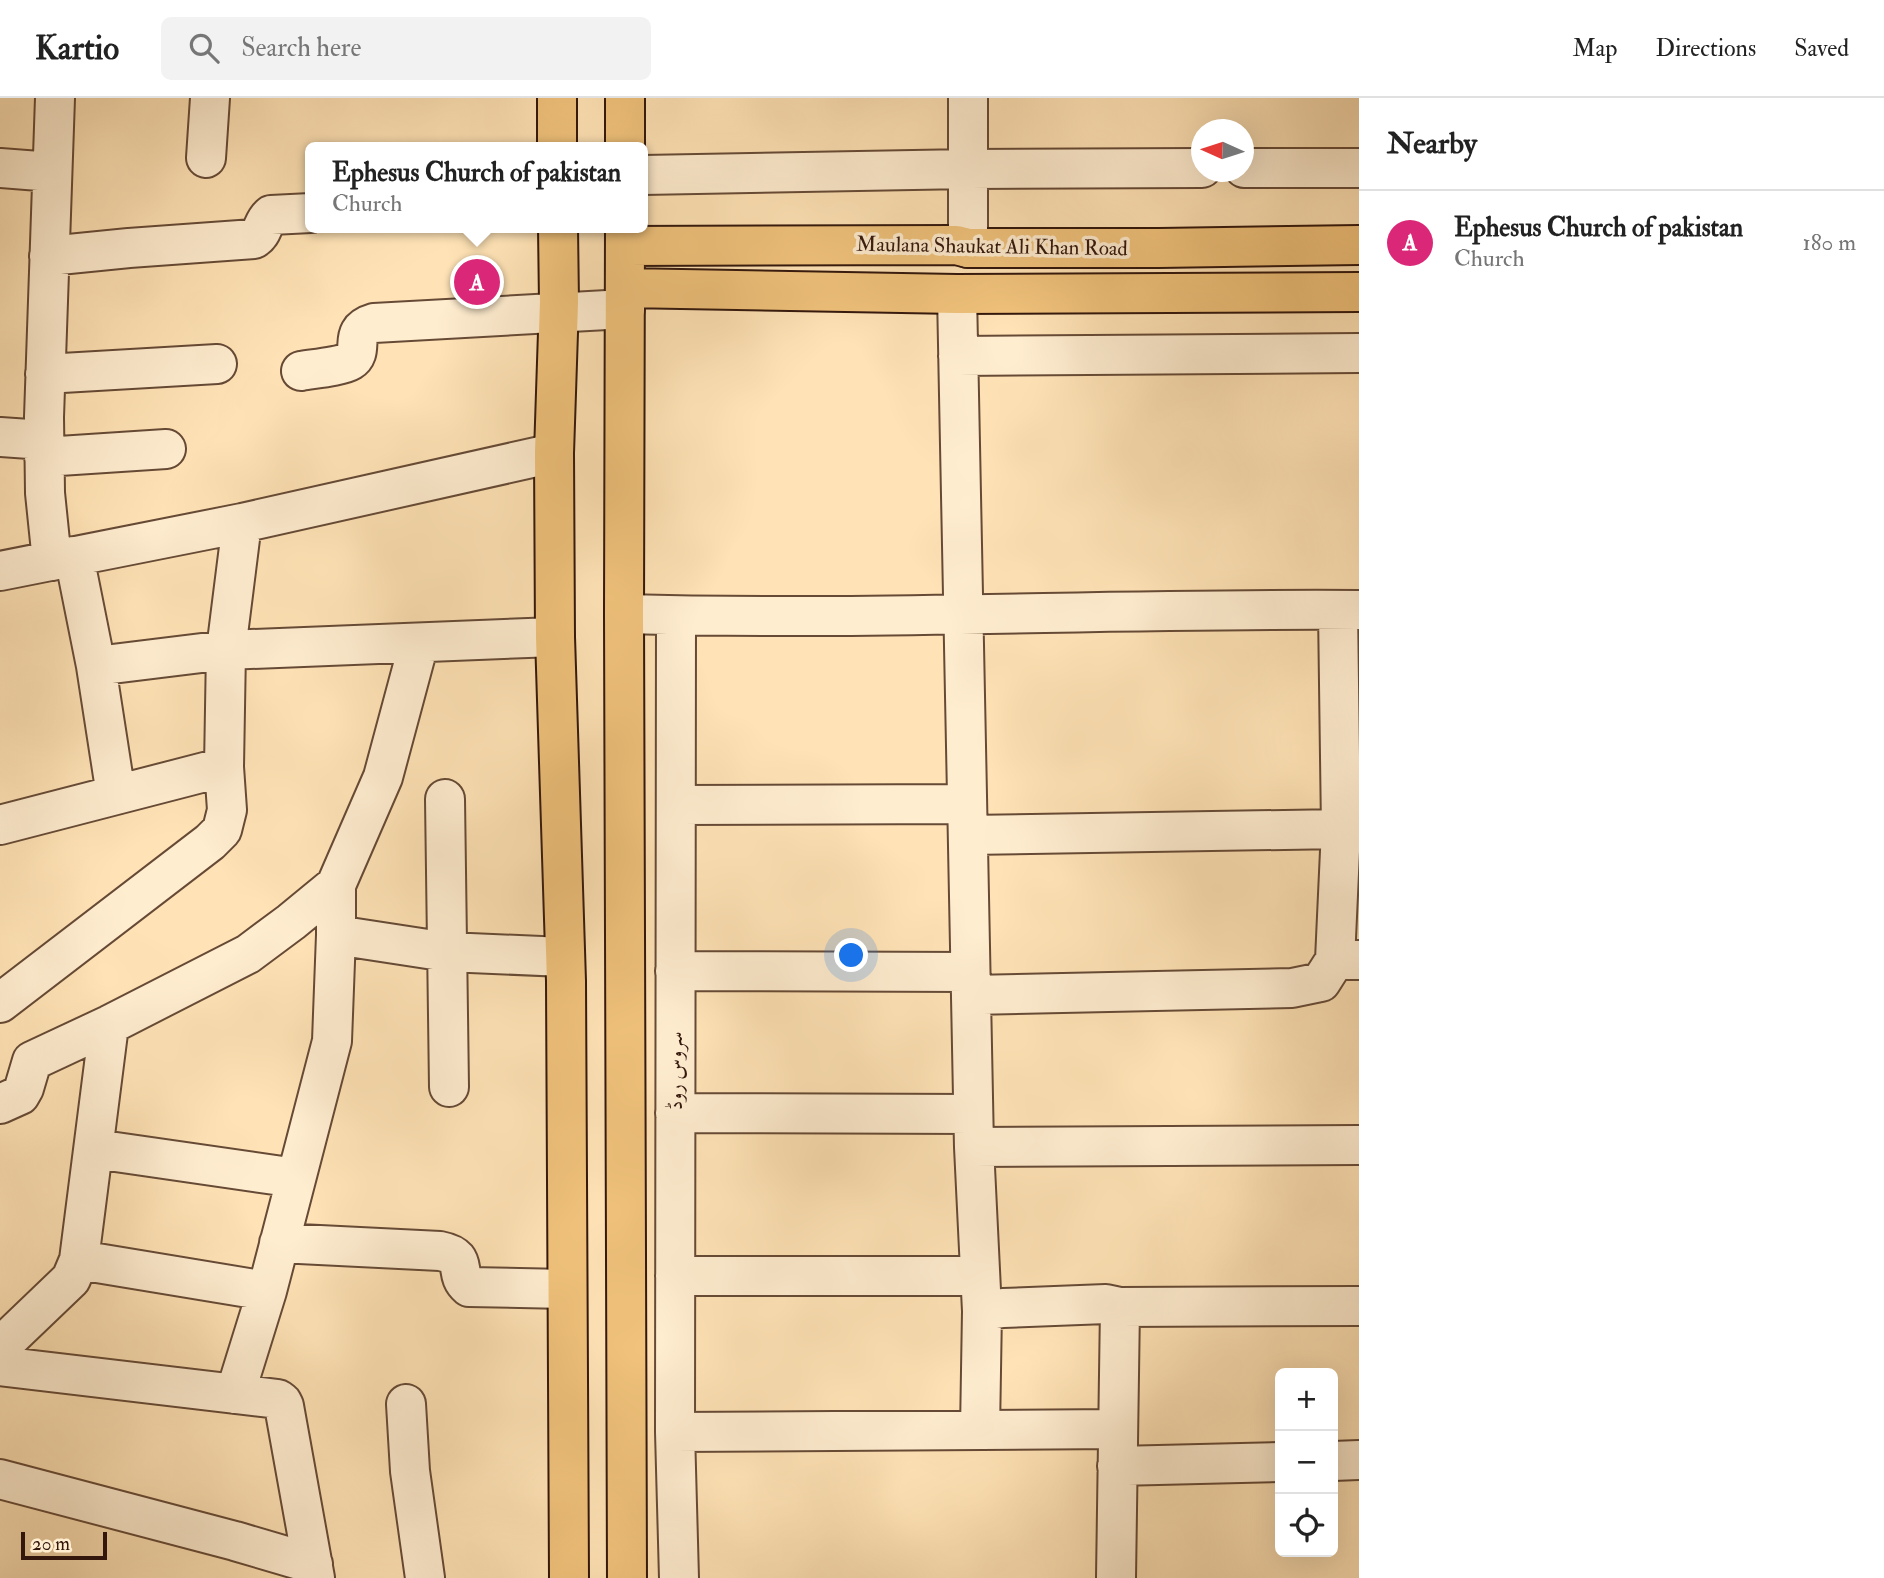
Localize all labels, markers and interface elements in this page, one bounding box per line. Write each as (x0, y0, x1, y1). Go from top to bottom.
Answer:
search box (161, 17, 651, 80)
text: Kartio (35, 28, 119, 69)
icon: search (185, 29, 223, 67)
text: Search here (241, 32, 361, 64)
text: Map (1572, 33, 1617, 64)
text: Directions (1655, 33, 1756, 64)
text: Saved (1794, 33, 1849, 64)
north arrow (1191, 119, 1254, 182)
text: Nearby (1387, 125, 1477, 162)
popup (305, 142, 648, 233)
text: Ephesus Church of pakistan (332, 157, 621, 189)
text: Church (332, 189, 402, 218)
text: Ephesus Church of pakistan (1454, 212, 1743, 244)
text: A (1403, 228, 1417, 257)
text: 180 m (1803, 228, 1856, 257)
street label: Maulana Shaukat Ali Khan Road (856, 231, 1129, 262)
text: Church (1454, 244, 1524, 273)
pin: A (454, 256, 500, 308)
your location (834, 938, 868, 972)
street label: سروس روڈ (662, 1032, 689, 1110)
map controls (1275, 1368, 1338, 1557)
button: + (1275, 1368, 1338, 1431)
button: − (1275, 1431, 1338, 1494)
button: locate (1275, 1494, 1338, 1557)
scale bar (21, 1529, 107, 1561)
text: 20 m (32, 1532, 70, 1556)

